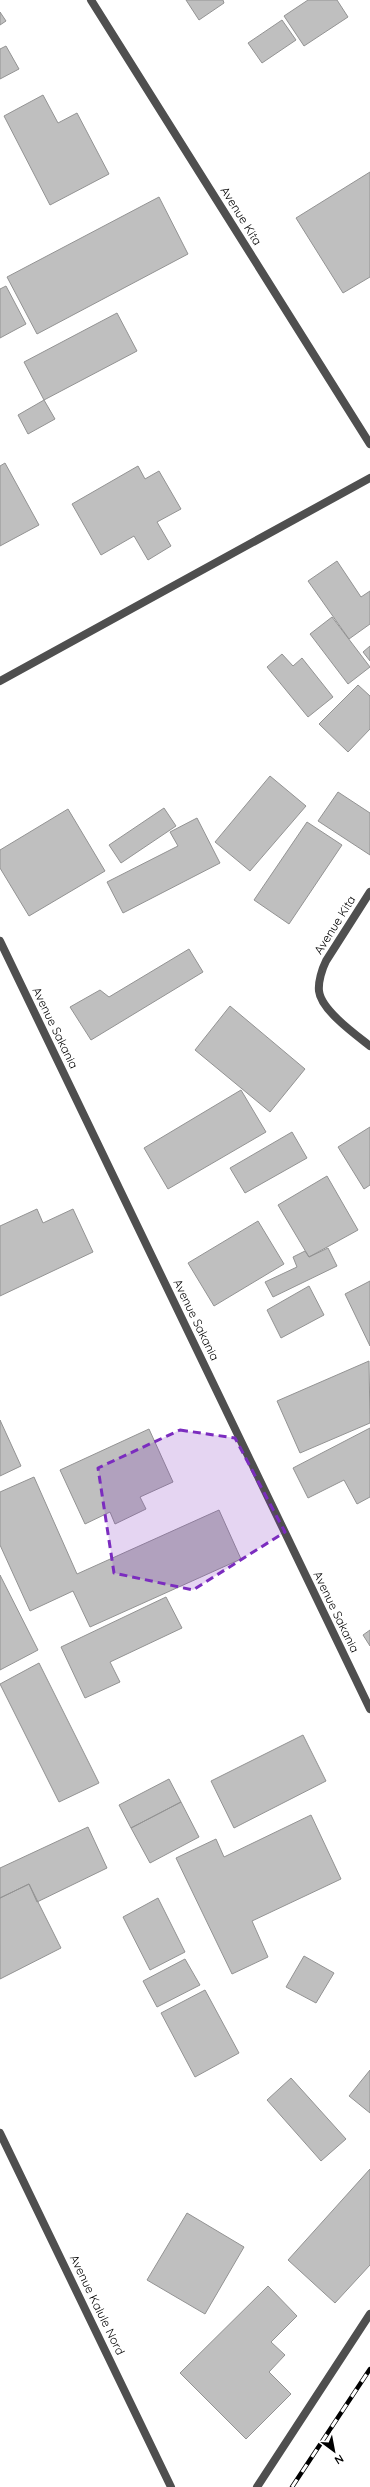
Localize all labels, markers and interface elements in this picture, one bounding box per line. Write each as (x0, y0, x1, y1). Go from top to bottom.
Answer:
street label: Avenue Kita (217, 184, 265, 248)
street label: Avenue Kita (311, 893, 359, 957)
street label: Avenue Sakania (29, 985, 82, 1071)
street label: Avenue Sakania (170, 1277, 223, 1363)
street label: Avenue Sakania (310, 1569, 363, 1655)
street label: Avenue Kalule Nord (67, 2252, 128, 2357)
north arrow (314, 2431, 354, 2471)
text: N (332, 2451, 346, 2468)

